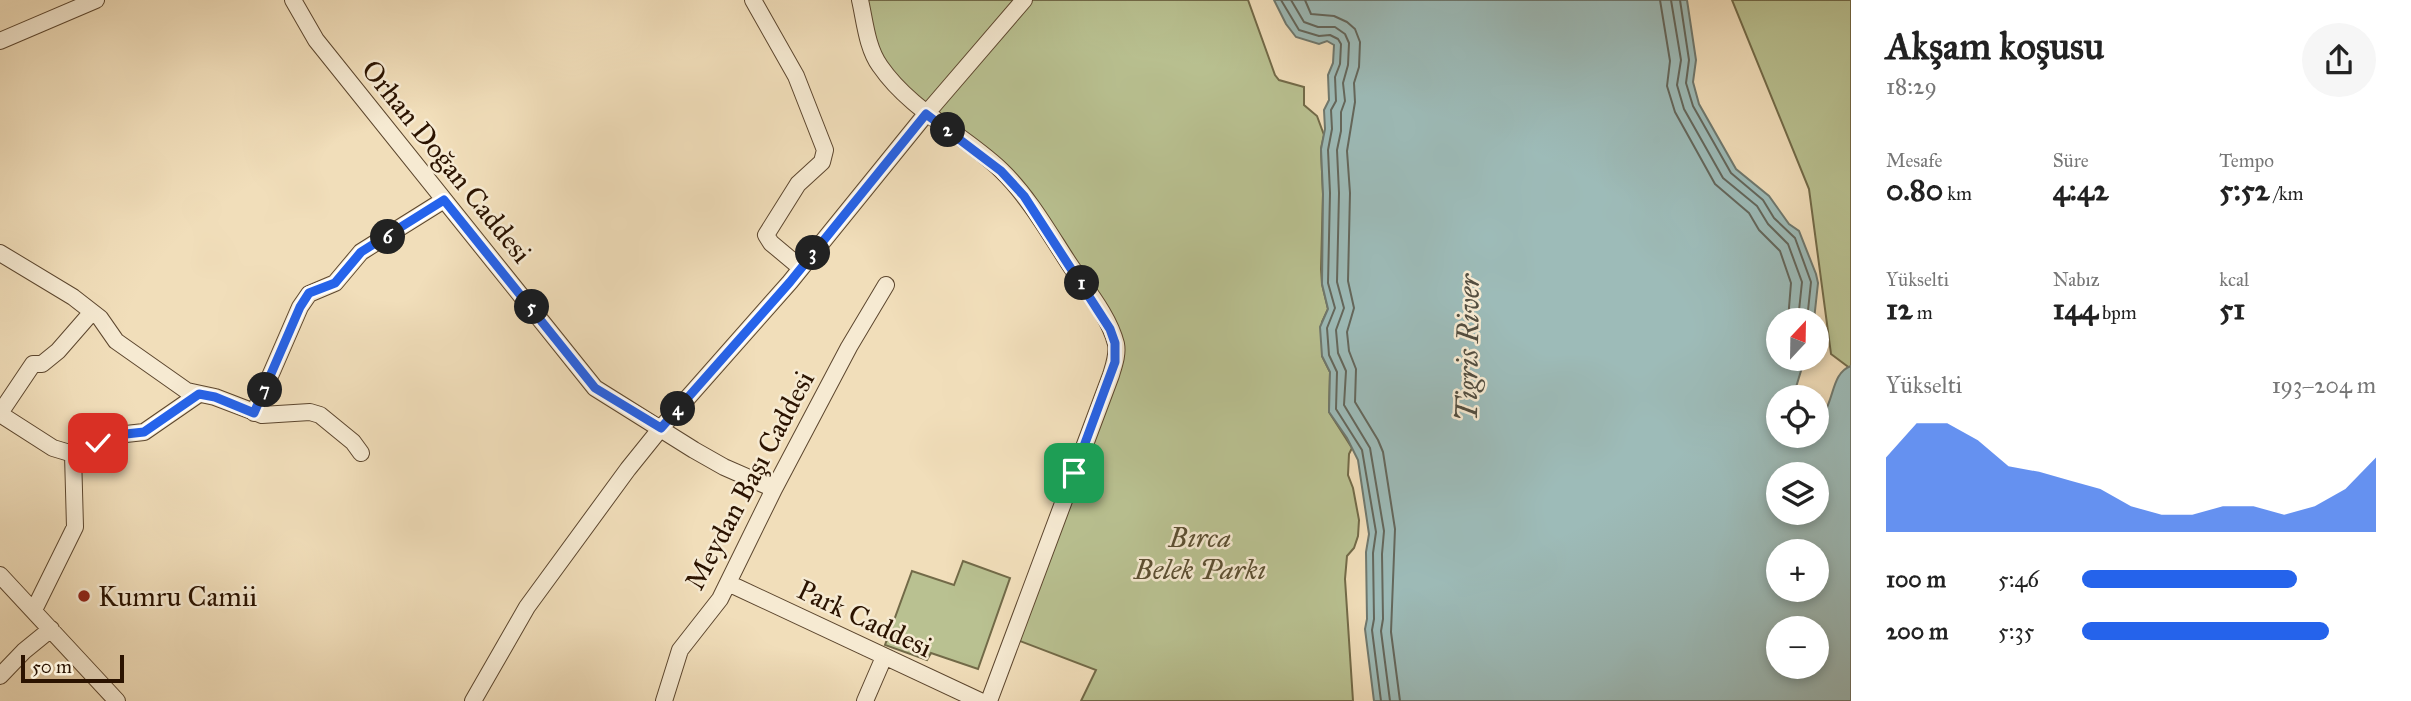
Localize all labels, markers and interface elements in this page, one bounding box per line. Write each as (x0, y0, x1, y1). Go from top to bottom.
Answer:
text: Akşam koşusu (1886, 23, 2104, 69)
button: share (2302, 23, 2376, 97)
street label: Orhan Doğan Caddesi (354, 53, 539, 270)
text: 18:29 (1886, 72, 1937, 100)
pin: 2 (930, 113, 965, 148)
text: 2 (943, 118, 952, 141)
text: Mesafe (1886, 149, 1942, 172)
text: Süre (2053, 149, 2089, 172)
text: Tempo (2219, 149, 2274, 172)
text: 0.80 (1886, 172, 1943, 208)
text: 4:42 (2053, 172, 2108, 208)
text: 5:52 (2219, 172, 2270, 208)
text: km (1943, 182, 1972, 205)
text: /km (2270, 182, 2304, 205)
pin: 6 (370, 219, 406, 254)
text: 6 (383, 225, 392, 248)
pin: 3 (796, 236, 830, 270)
text: 3 (809, 241, 816, 264)
pin: 1 (1064, 266, 1100, 300)
text: Yükselti (1886, 268, 1949, 291)
text: Nabız (2053, 268, 2100, 291)
text: kcal (2219, 268, 2249, 291)
text: 1 (1078, 271, 1085, 294)
water label: Tigris River (1449, 273, 1487, 422)
pin: 5 (514, 290, 550, 324)
text: 12 (1886, 291, 1913, 327)
text: 144 (2053, 291, 2098, 327)
text: 51 (2219, 291, 2245, 327)
text: 5 (527, 295, 536, 318)
text: m (1913, 301, 1933, 324)
text: bpm (2098, 301, 2137, 324)
north arrow (1766, 308, 1829, 371)
map controls (1766, 308, 1829, 679)
street label: Meydan Başı Caddesi (677, 365, 822, 596)
text: Yükselti (1886, 371, 1962, 399)
text: 193–204 m (2272, 371, 2376, 399)
pin: 7 (247, 372, 282, 408)
text: 7 (259, 378, 270, 401)
button: locate (1766, 385, 1829, 448)
pin: 4 (660, 392, 696, 426)
text: 4 (672, 397, 683, 420)
pin (68, 413, 128, 473)
icon: check (79, 424, 117, 462)
pin (1044, 443, 1104, 503)
icon: arrive (1055, 454, 1093, 492)
button: layers (1766, 462, 1829, 525)
park label: Bırca Belek Parkı (1132, 520, 1266, 587)
button: + (1766, 539, 1829, 602)
text: 100 m (1886, 565, 1946, 593)
text: 5:46 (1998, 565, 2039, 593)
street label: Park Caddesi (792, 572, 938, 665)
place label: Kumru Camii (98, 579, 258, 614)
marker: Kumru Camii (76, 588, 92, 604)
button: − (1766, 616, 1829, 679)
text: 200 m (1886, 617, 1948, 645)
text: 5:35 (1998, 617, 2034, 645)
scale bar (21, 652, 124, 684)
text: 50 m (32, 655, 72, 678)

